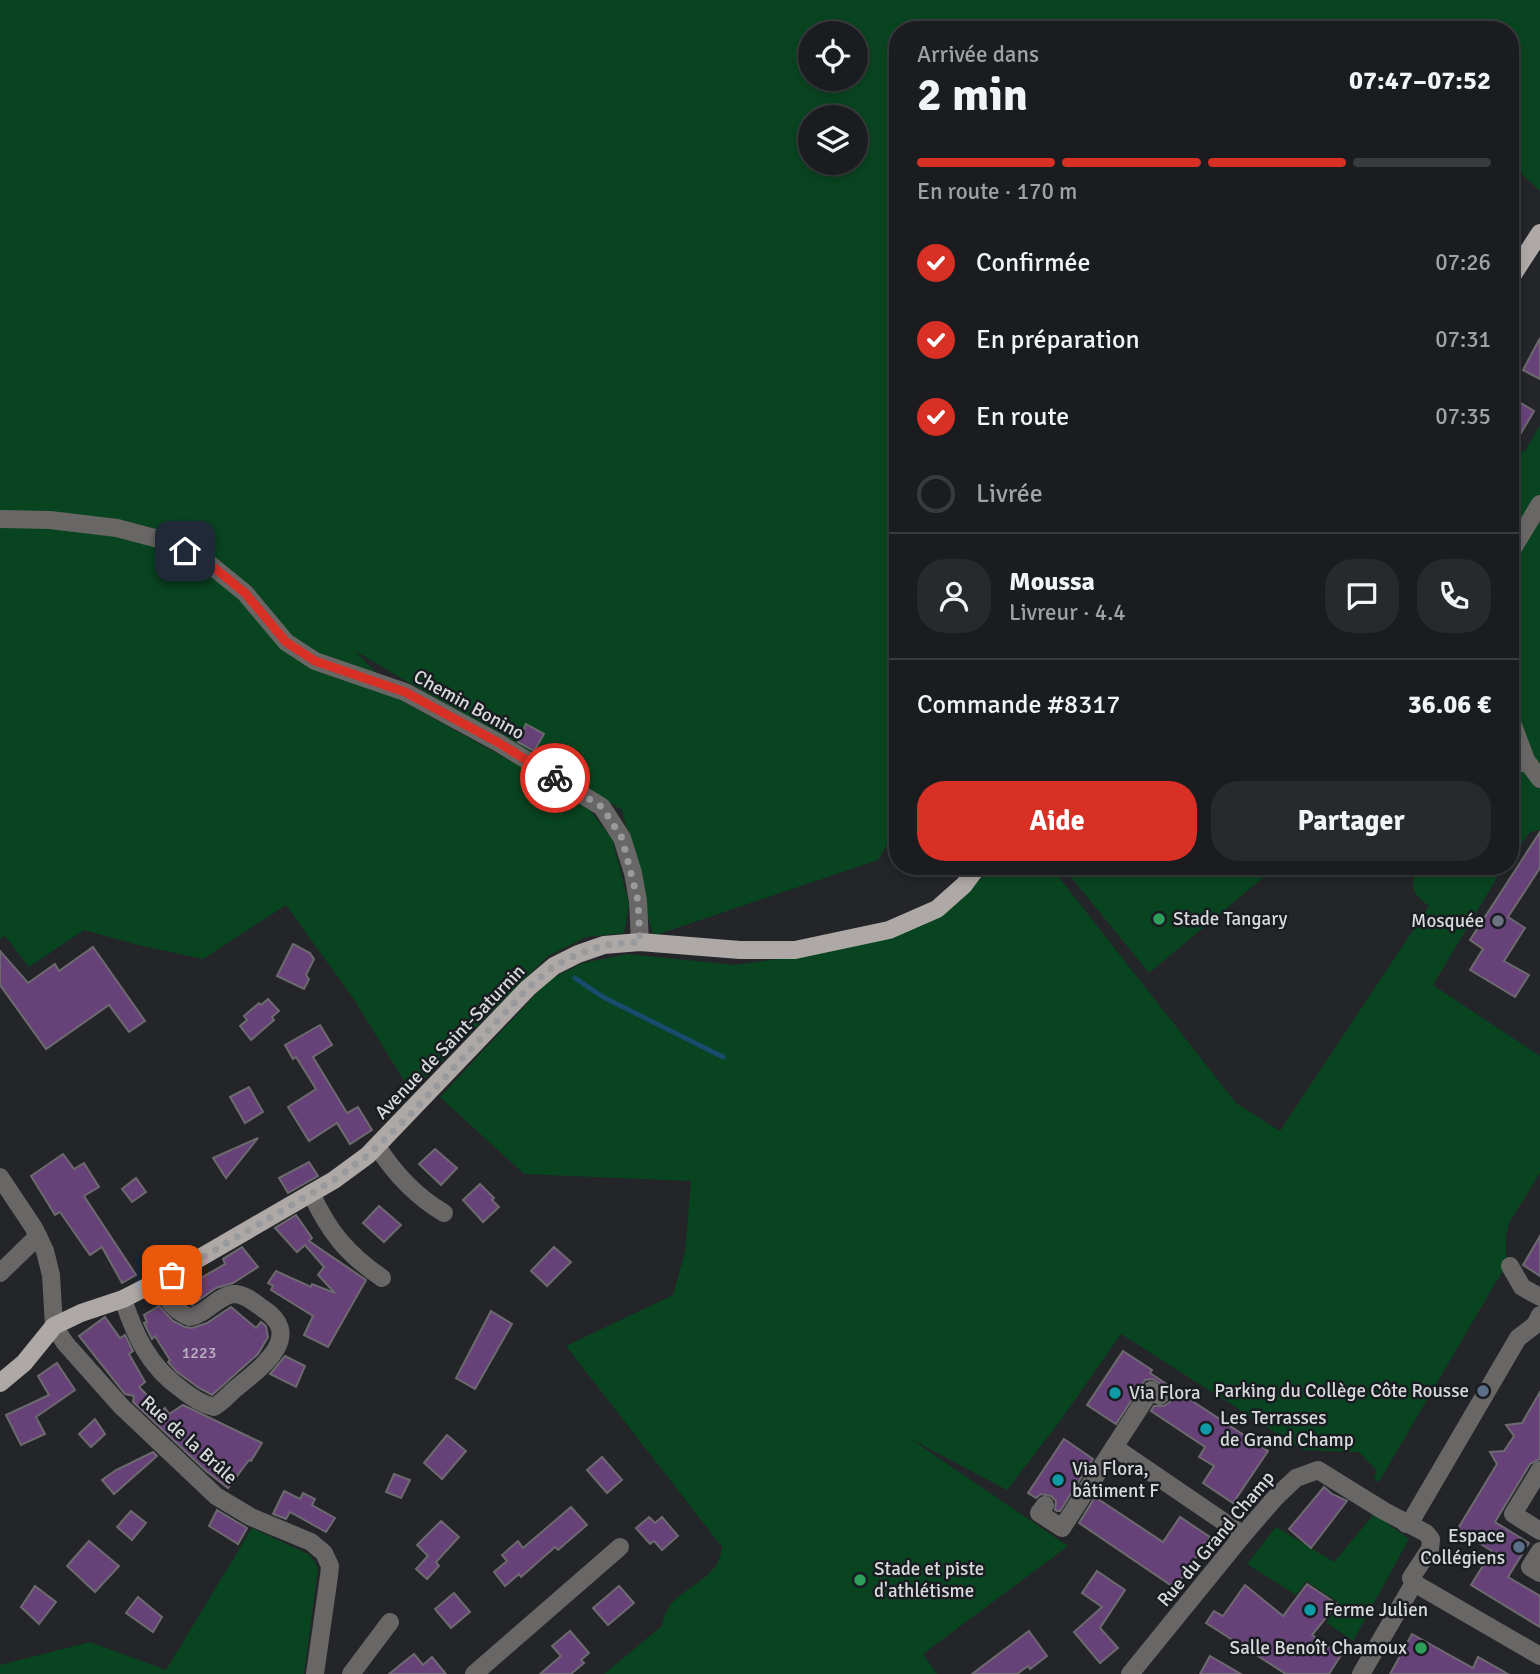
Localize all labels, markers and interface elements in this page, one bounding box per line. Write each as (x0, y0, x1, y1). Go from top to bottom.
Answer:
map controls (798, 21, 868, 175)
button: locate (798, 21, 868, 91)
text: Arrivée dans (917, 40, 1039, 69)
text: 07:47–07:52 (1349, 65, 1491, 97)
text: 2 min (917, 67, 1028, 123)
button: layers (798, 105, 868, 175)
text: En route · 170 m (917, 177, 1077, 206)
icon: check (917, 244, 955, 282)
text: Confirmée (976, 247, 1091, 279)
text: 07:26 (1435, 248, 1491, 277)
icon: check (917, 321, 955, 359)
text: En préparation (976, 324, 1140, 356)
text: 07:31 (1435, 325, 1491, 354)
icon: check (917, 398, 955, 436)
text: En route (976, 401, 1069, 433)
text: 07:35 (1435, 402, 1491, 431)
text: Livrée (976, 478, 1043, 510)
pin (155, 521, 215, 581)
icon: home (166, 532, 204, 570)
button: person (917, 559, 991, 633)
button: chat (1325, 559, 1399, 633)
button: phone (1417, 559, 1491, 633)
text: Moussa (1009, 566, 1095, 598)
text: Livreur · 4.4 (1009, 598, 1126, 627)
street label: Chemin Bonino (409, 665, 529, 745)
text: Commande #8317 (917, 689, 1120, 721)
text: 36.06 € (1408, 689, 1491, 721)
courier (520, 743, 590, 813)
icon: bike (536, 759, 574, 797)
button: Aide (917, 781, 1197, 861)
button: Partager (1211, 781, 1491, 861)
place label: Stade Tangary (1173, 907, 1288, 931)
place label: Mosquée (1411, 909, 1484, 933)
marker: Stade Tangary (1151, 911, 1167, 927)
marker: Mosquée (1490, 913, 1506, 929)
street label: Avenue de Saint-Saturnin (370, 959, 530, 1125)
pin (142, 1245, 202, 1305)
icon: bag (153, 1256, 191, 1294)
house number: 1223 (182, 1343, 216, 1363)
place label: Parking du Collège Côte Rousse (1214, 1379, 1469, 1403)
place label: Via Flora (1129, 1381, 1201, 1405)
marker: Parking du Collège Côte Rousse (1475, 1383, 1491, 1399)
marker: Via Flora (1107, 1385, 1123, 1401)
street label: Rue de la Brûle (136, 1390, 242, 1490)
place label: Les Terrasses de Grand Champ (1220, 1406, 1354, 1452)
marker: Les Terrasses de Grand Champ (1198, 1421, 1214, 1437)
place label: Via Flora, bâtiment F (1072, 1457, 1159, 1503)
street label: Rue du Grand Champ (1152, 1466, 1280, 1612)
marker: Via Flora, bâtiment F (1050, 1472, 1066, 1488)
place label: Espace Collégiens (1420, 1524, 1505, 1570)
marker: Espace Collégiens (1511, 1539, 1527, 1555)
place label: Stade et piste d'athlétisme (874, 1557, 984, 1603)
marker: Stade et piste d'athlétisme (852, 1572, 868, 1588)
place label: Ferme Julien (1324, 1598, 1428, 1622)
marker: Ferme Julien (1302, 1602, 1318, 1618)
place label: Salle Benoît Chamoux (1230, 1636, 1407, 1660)
marker: Salle Benoît Chamoux (1413, 1640, 1429, 1656)

